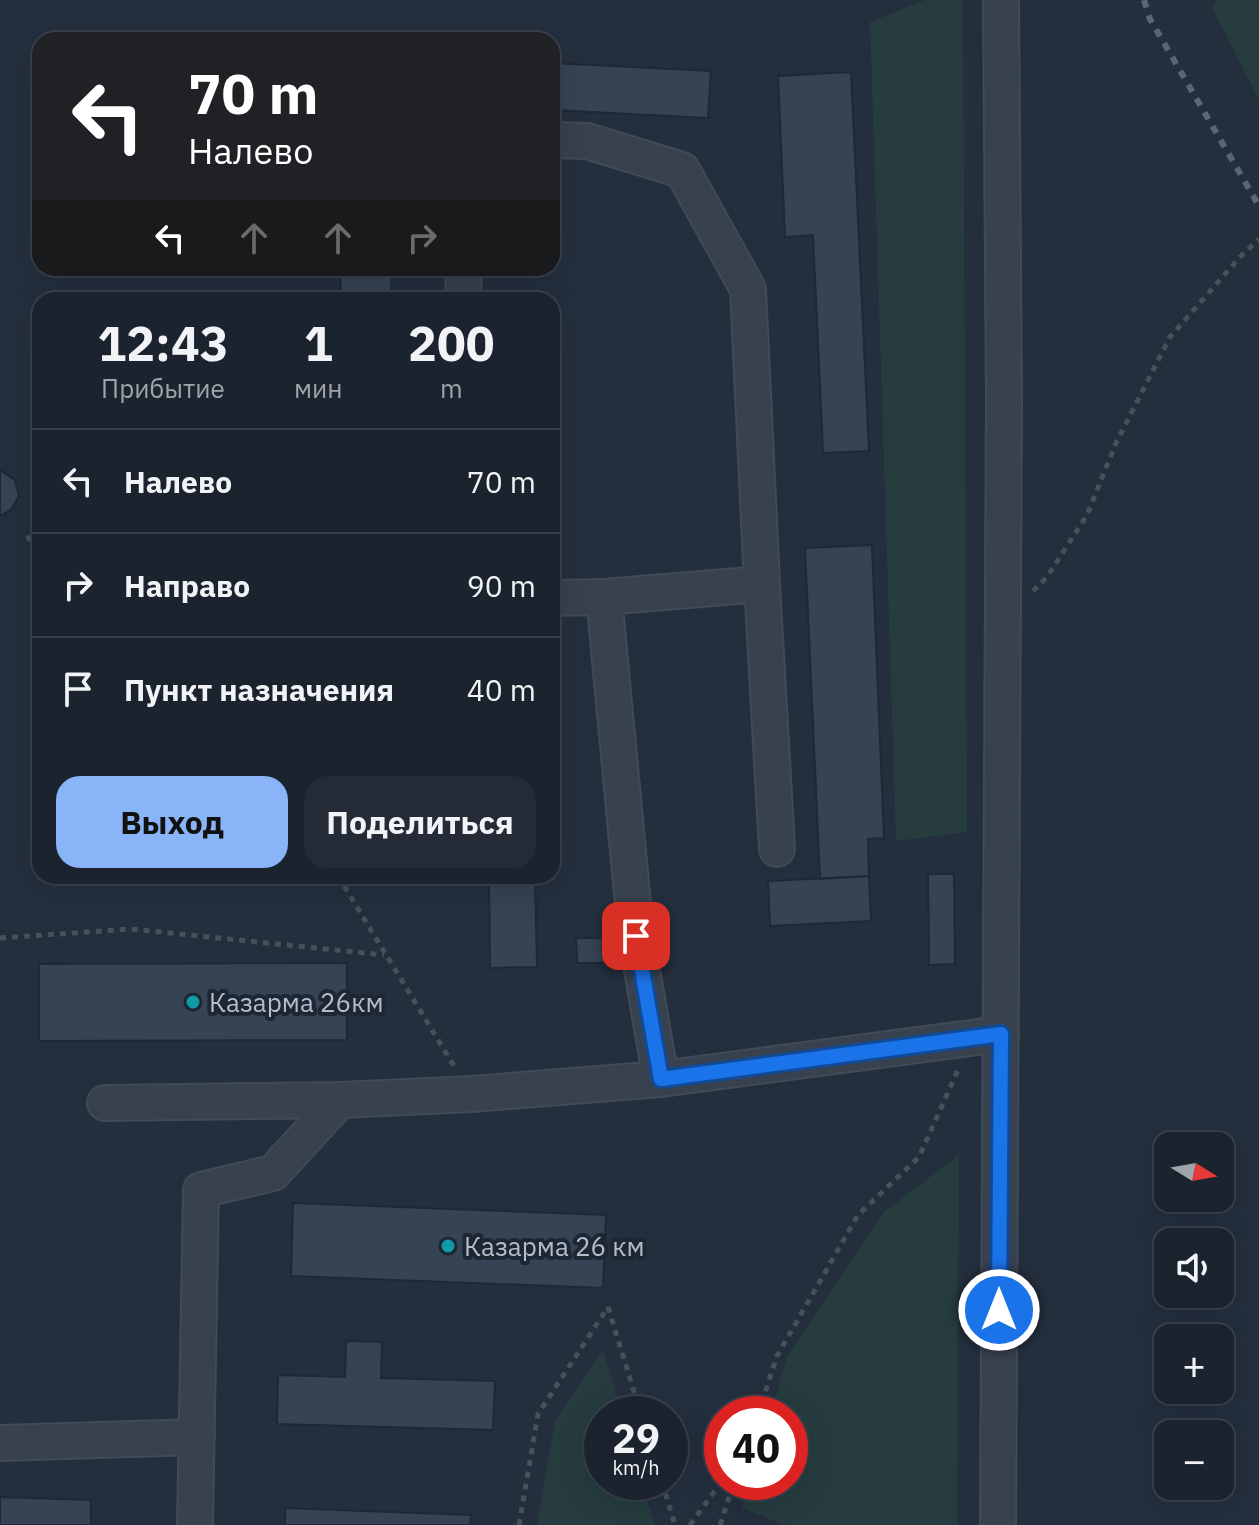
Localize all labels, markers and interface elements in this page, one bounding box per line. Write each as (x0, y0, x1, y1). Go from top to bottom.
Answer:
text: 70 m (188, 57, 318, 129)
icon: left (56, 64, 160, 168)
text: Налево (188, 127, 313, 174)
icon: left (148, 216, 192, 260)
icon: ahead (232, 216, 276, 260)
icon: ahead (316, 216, 360, 260)
icon: right (400, 216, 444, 260)
text: 12:43 (97, 312, 229, 374)
text: 1 (304, 312, 333, 374)
text: 200 (408, 312, 495, 374)
text: Прибытие (101, 371, 225, 405)
text: мин (294, 371, 343, 405)
text: m (440, 371, 463, 405)
icon: left (56, 459, 100, 503)
text: Налево (124, 462, 232, 501)
text: 70 m (467, 462, 536, 501)
icon: right (56, 563, 100, 607)
text: Направо (124, 566, 250, 605)
text: 90 m (467, 566, 536, 605)
icon: arrive (56, 667, 100, 711)
text: Пункт назначения (124, 670, 394, 709)
text: 40 m (467, 670, 536, 709)
button: Выход (56, 776, 288, 868)
button: Поделиться (304, 776, 536, 868)
pin (602, 902, 670, 970)
icon: arrive (614, 914, 658, 958)
place label: Казарма 26км (209, 985, 384, 1019)
marker: Казарма 26км (184, 993, 202, 1011)
north arrow (1154, 1132, 1234, 1212)
map controls (1154, 1132, 1234, 1500)
button: sound (1154, 1228, 1234, 1308)
place label: Казарма 26 км (464, 1229, 645, 1263)
marker: Казарма 26 км (439, 1237, 457, 1255)
position arrow (957, 1268, 1041, 1352)
button: + (1154, 1324, 1234, 1404)
speed limit sign: 40 (704, 1396, 808, 1500)
text: 29 (612, 1412, 660, 1464)
button: − (1154, 1420, 1234, 1500)
text: km/h (612, 1454, 660, 1481)

